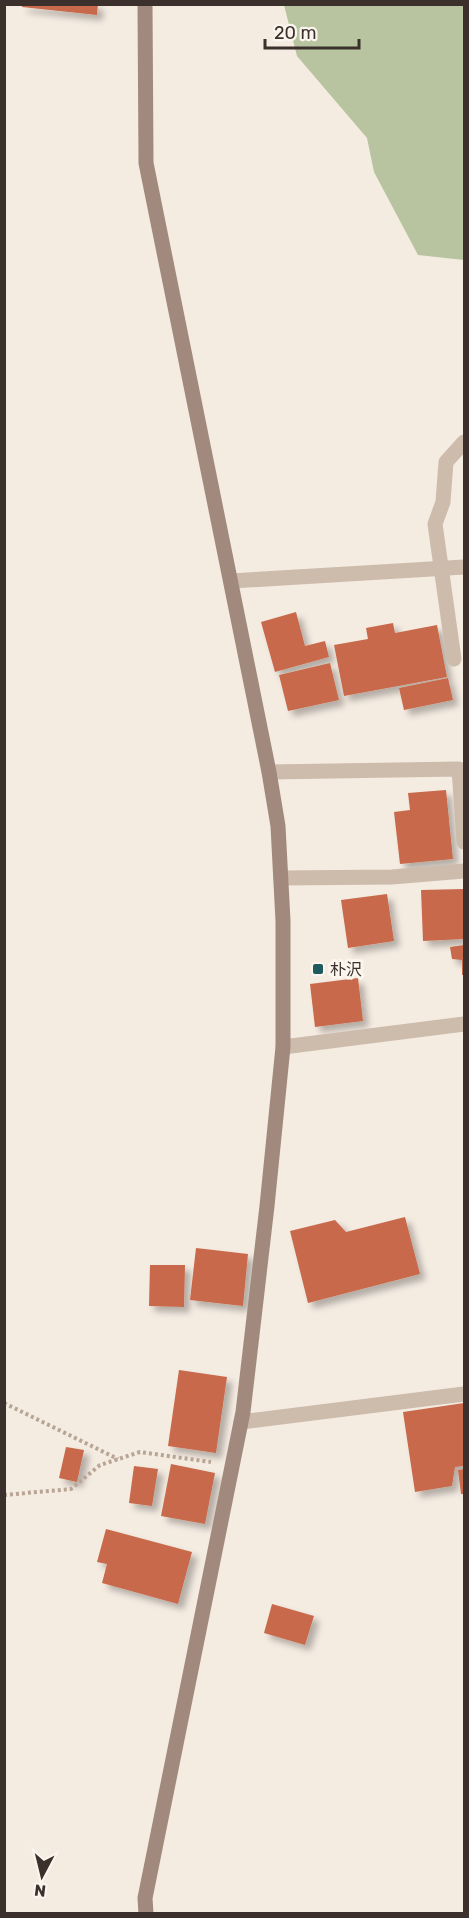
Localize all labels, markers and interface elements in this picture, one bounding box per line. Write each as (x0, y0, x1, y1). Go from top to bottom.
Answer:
scale bar (265, 12, 360, 50)
text: 20 m (274, 22, 316, 44)
place label: 朴沢 (330, 960, 362, 979)
marker: 朴沢 (311, 962, 325, 976)
north arrow (12, 1846, 72, 1906)
text: N (33, 1880, 47, 1901)

